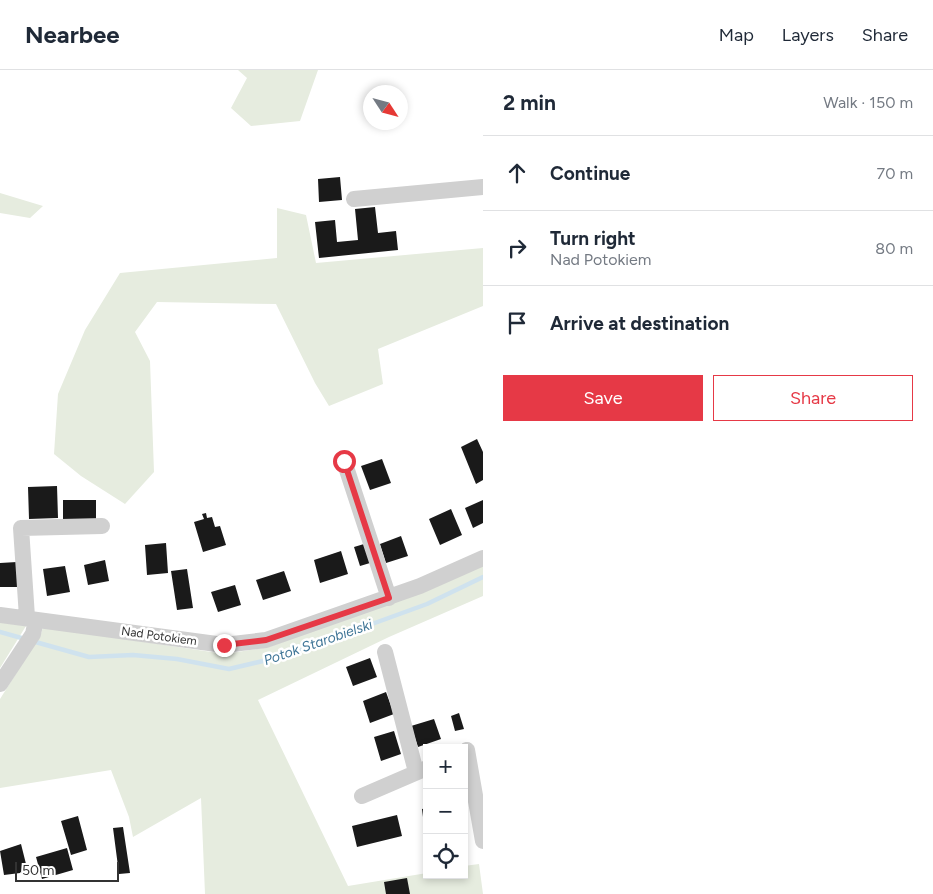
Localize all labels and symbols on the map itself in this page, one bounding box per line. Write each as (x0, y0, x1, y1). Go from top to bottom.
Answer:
north arrow (363, 85, 408, 130)
route start (333, 450, 356, 473)
water label: Potok Starobielski (262, 616, 375, 669)
street label: Nad Potokiem (120, 624, 198, 648)
route end (213, 634, 236, 657)
scale bar (15, 859, 119, 882)

